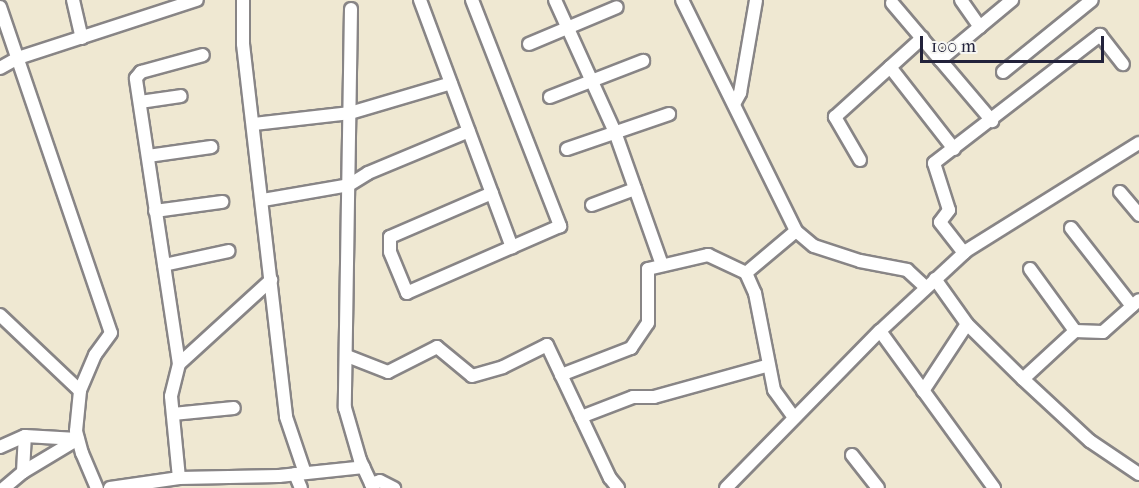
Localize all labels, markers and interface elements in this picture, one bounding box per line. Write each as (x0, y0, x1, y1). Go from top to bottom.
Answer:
scale bar (923, 24, 1108, 62)
text: 100 m (931, 36, 976, 57)

